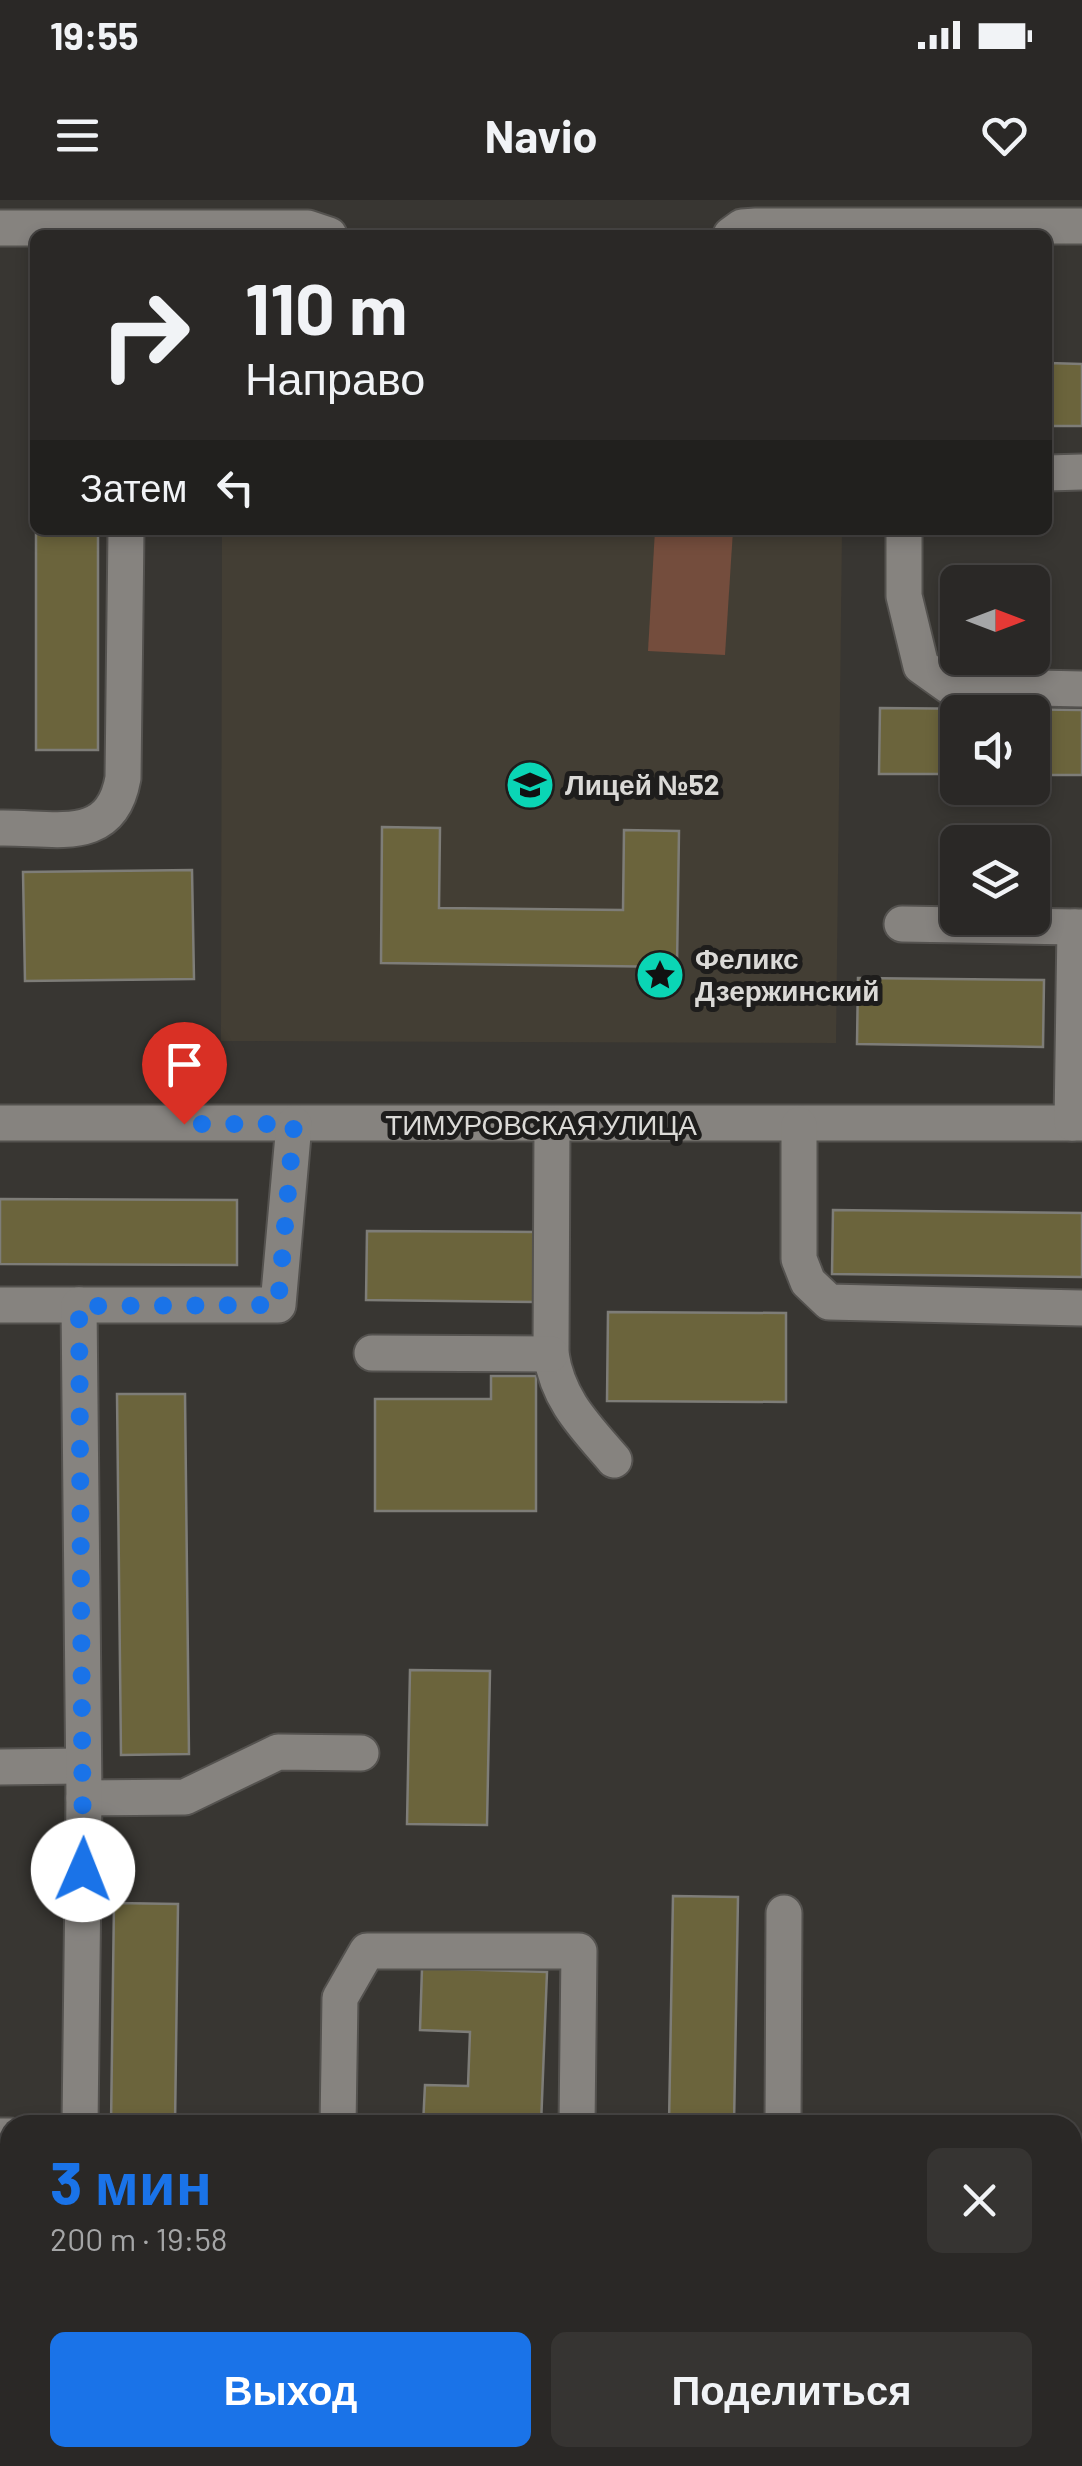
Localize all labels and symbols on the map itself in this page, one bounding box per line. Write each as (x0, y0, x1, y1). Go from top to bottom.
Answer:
north arrow (940, 565, 1050, 675)
school or university icon: Лицей №52 (504, 759, 556, 811)
place label: Лицей №52 (565, 767, 719, 801)
place label: Феликс Дзержинский (695, 941, 880, 1007)
place icon: Феликс Дзержинский (634, 949, 686, 1001)
pin (142, 1022, 227, 1125)
street label: ТИМУРОВСКАЯ УЛИЦА (385, 1107, 697, 1141)
position arrow (31, 1818, 135, 1922)

